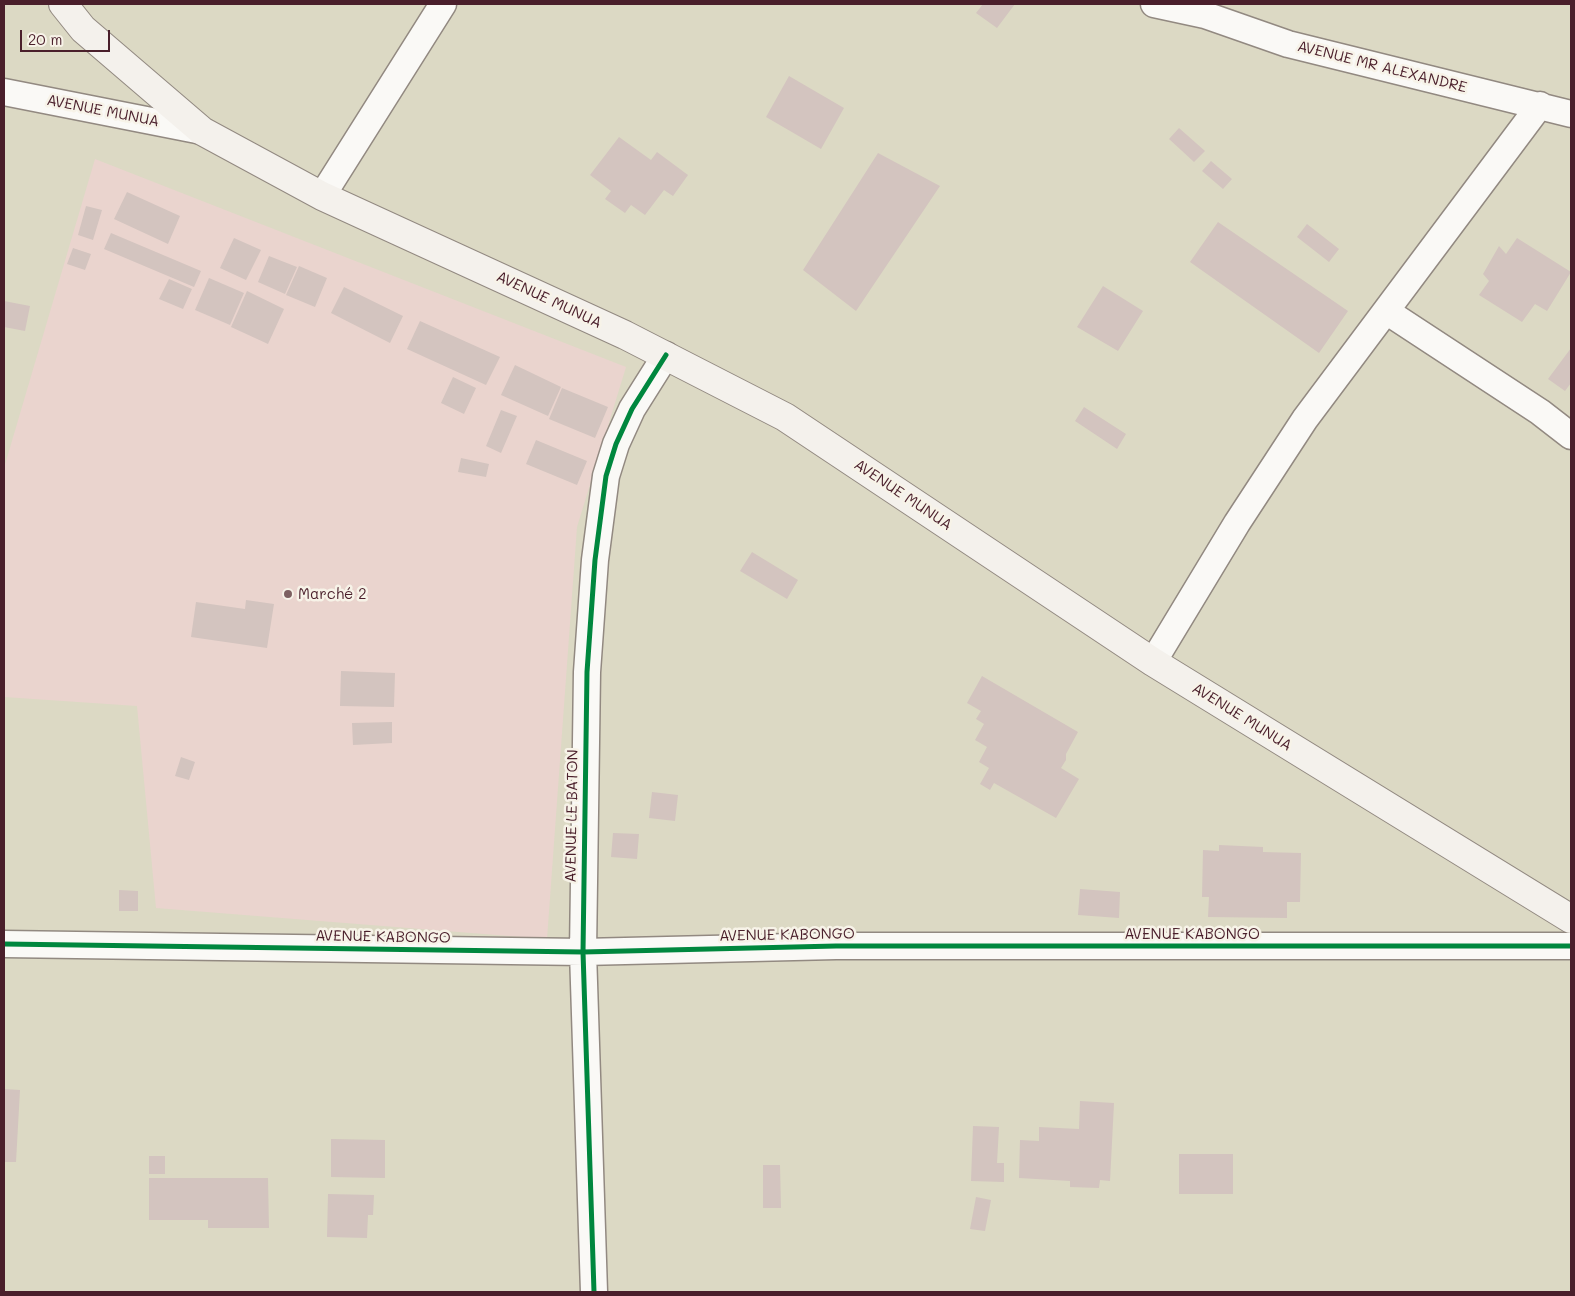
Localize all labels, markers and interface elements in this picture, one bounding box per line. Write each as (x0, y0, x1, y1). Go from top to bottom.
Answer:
scale bar (22, 20, 112, 52)
text: 20 m (28, 29, 62, 49)
street label: AVENUE MR ALEXANDRE (1295, 37, 1469, 97)
street label: AVENUE MUNUA (45, 91, 161, 131)
street label: AVENUE MUNUA (493, 268, 605, 332)
street label: AVENUE MUNUA (851, 456, 955, 534)
place label: Marché 2 (298, 585, 367, 603)
marker: Marché 2 (282, 588, 294, 600)
street label: AVENUE MUNUA (1189, 679, 1295, 755)
street label: AVENUE LE BATON (562, 749, 582, 883)
street label: AVENUE KABONGO (719, 925, 855, 945)
street label: AVENUE KABONGO (1124, 925, 1260, 943)
street label: AVENUE KABONGO (315, 927, 451, 947)

